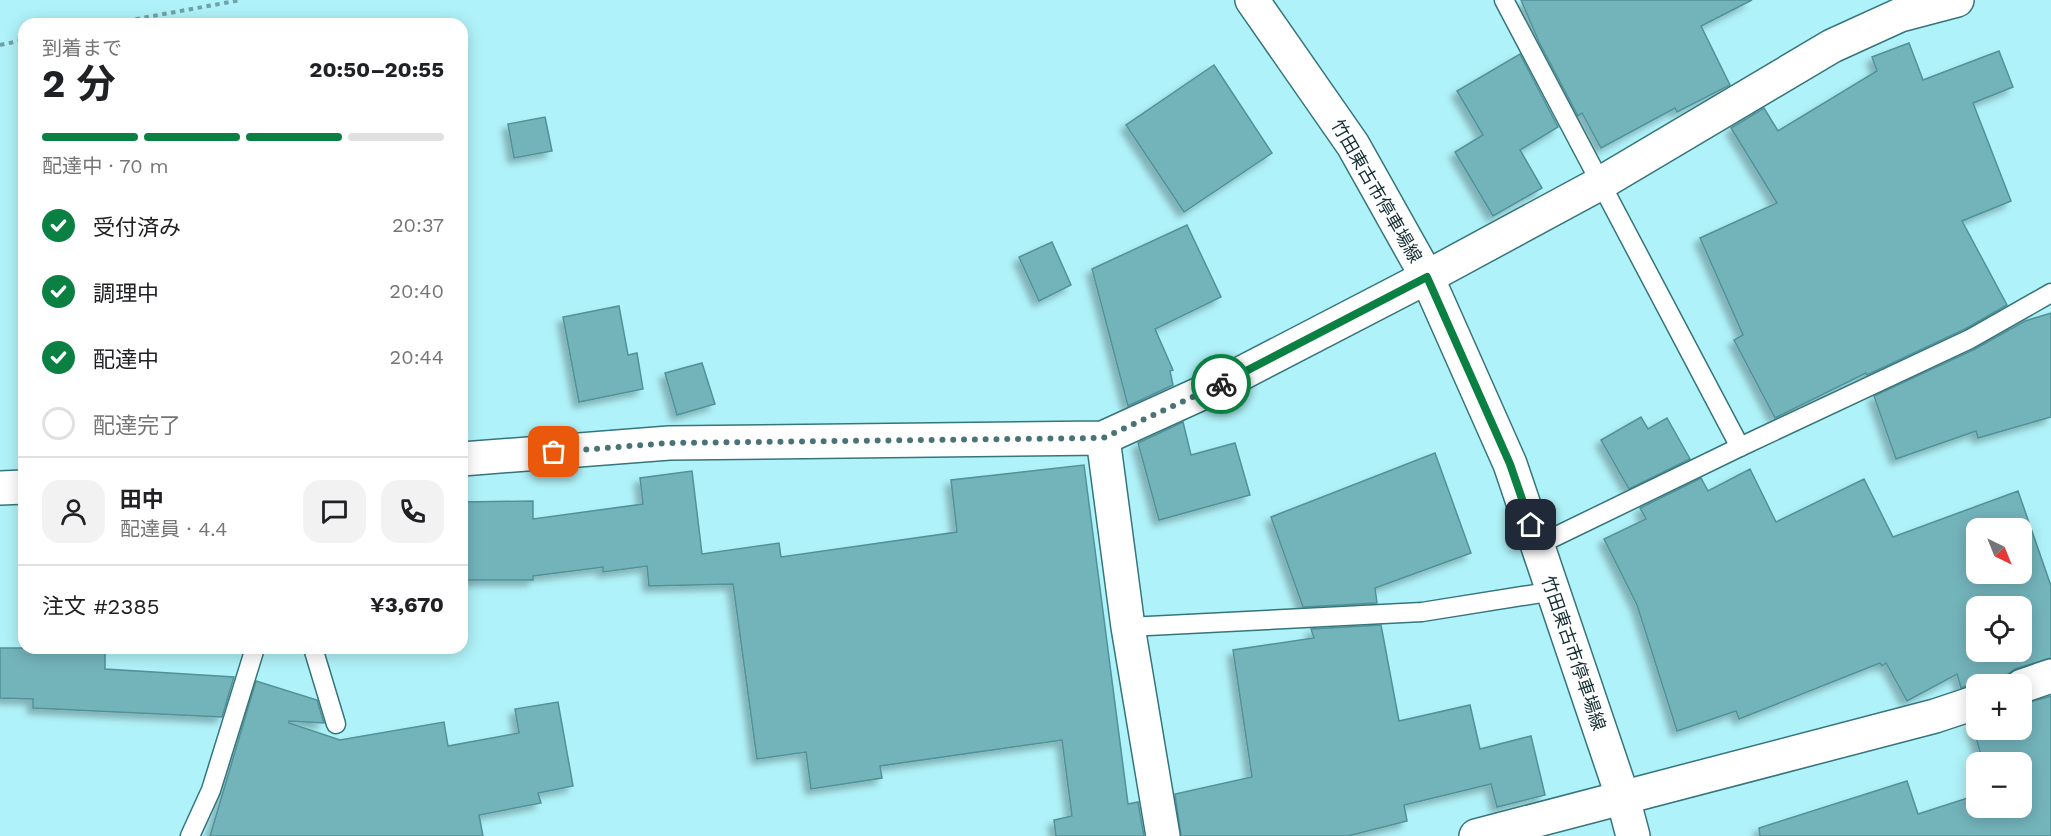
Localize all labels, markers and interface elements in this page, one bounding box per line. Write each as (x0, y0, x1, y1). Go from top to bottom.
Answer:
text: 到着まで (42, 36, 122, 60)
text: 20:50–20:55 (309, 57, 444, 82)
text: 2 分 (42, 61, 115, 106)
street label: 竹田東古市停車場線 (1327, 116, 1427, 266)
text: 配達中 · 70 m (42, 154, 169, 178)
icon: check (42, 209, 75, 242)
text: 20:37 (392, 213, 444, 237)
text: 受付済み (93, 215, 181, 240)
icon: check (42, 275, 75, 308)
text: 20:40 (389, 279, 444, 303)
text: 調理中 (93, 281, 159, 306)
icon: check (42, 341, 75, 374)
text: 20:44 (390, 345, 444, 369)
text: 配達中 (93, 347, 159, 372)
courier (1191, 354, 1251, 414)
icon: bike (1205, 368, 1238, 401)
text: 配達完了 (93, 413, 181, 438)
pin (528, 426, 579, 477)
icon: bag (537, 435, 570, 468)
button: person (42, 480, 105, 543)
button: chat (303, 480, 366, 543)
button: phone (381, 480, 444, 543)
text: 田中 (120, 487, 164, 512)
pin (1505, 499, 1556, 550)
icon: home (1514, 508, 1547, 541)
text: 配達員 · 4.4 (120, 517, 228, 541)
north arrow (1966, 518, 2032, 584)
map controls (1966, 518, 2032, 818)
street label: 竹田東古市停車場線 (1538, 573, 1610, 733)
text: ¥3,670 (370, 592, 444, 617)
text: 注文 #2385 (42, 594, 160, 619)
button: locate (1966, 596, 2032, 662)
button: + (1966, 674, 2032, 740)
button: − (1966, 752, 2032, 818)

